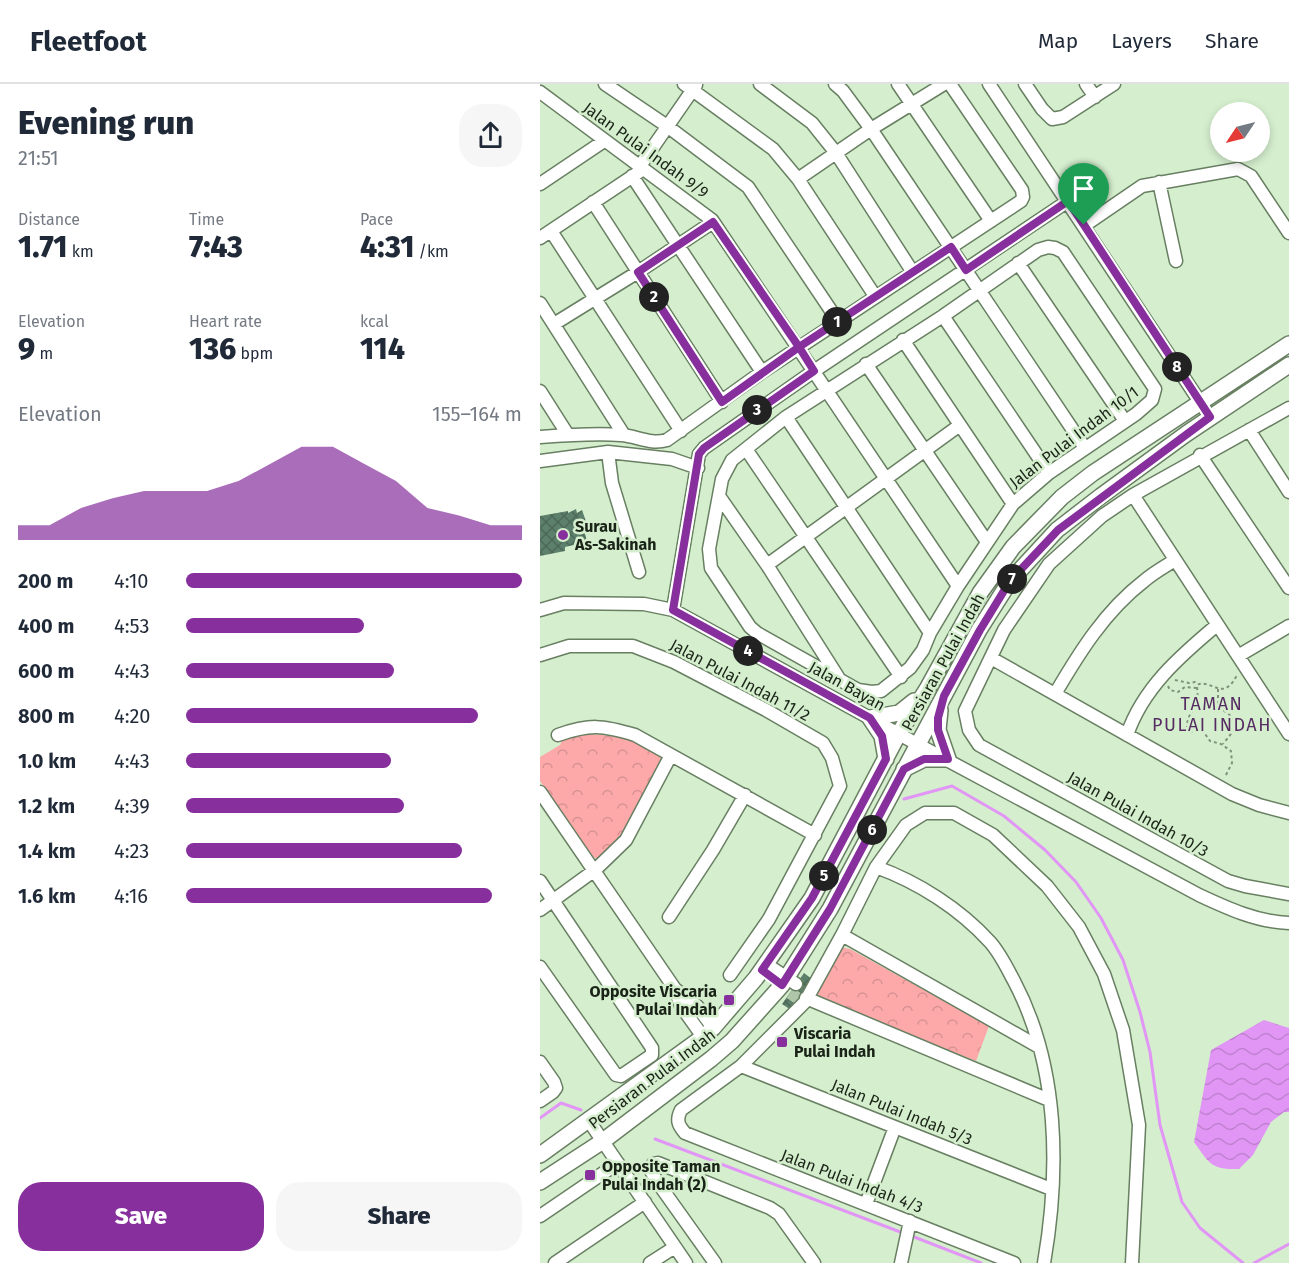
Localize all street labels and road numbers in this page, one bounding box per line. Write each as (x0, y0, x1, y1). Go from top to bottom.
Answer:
street label: Jalan Pulai Indah 9/9 (580, 98, 712, 202)
street label: Jalan Pulai Indah 10/1 (1006, 382, 1142, 492)
street label: Persiaran Pulai Indah (897, 590, 989, 734)
street label: Jalan Pulai Indah 11/2 (667, 635, 813, 725)
street label: Jalan Bayan (806, 657, 888, 715)
street label: Jalan Pulai Indah 10/3 (1064, 767, 1212, 861)
street label: Persiaran Pulai Indah (585, 1025, 719, 1133)
street label: Jalan Pulai Indah 5/3 (829, 1075, 975, 1149)
street label: Jalan Pulai Indah 4/3 (778, 1145, 926, 1217)

